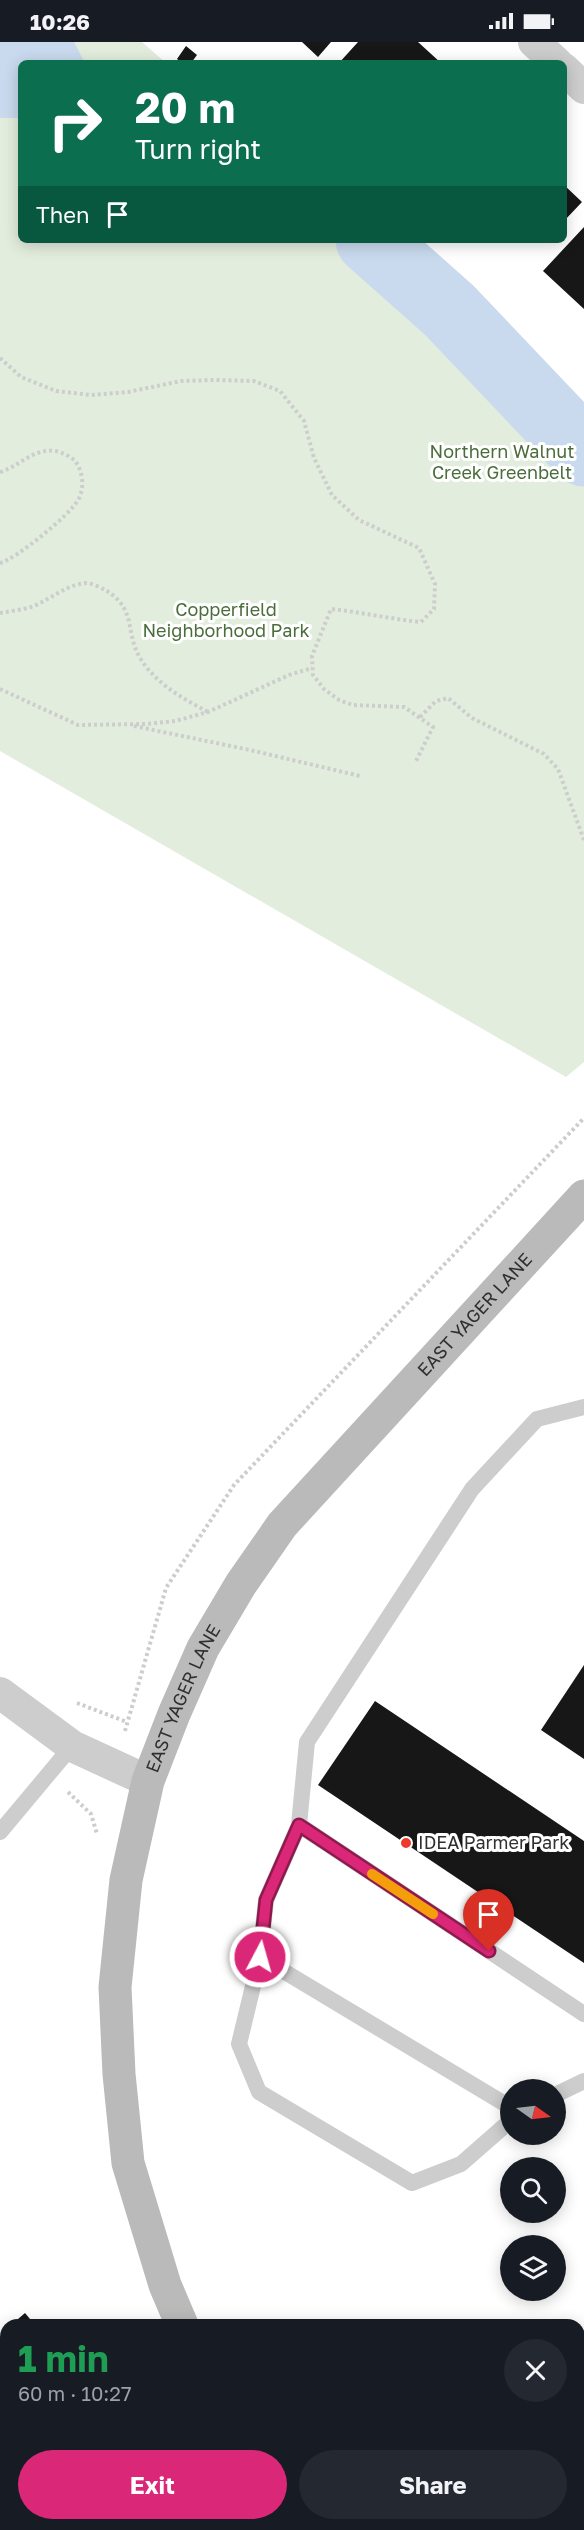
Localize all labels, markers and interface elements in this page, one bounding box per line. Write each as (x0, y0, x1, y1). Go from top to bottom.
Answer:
text: 10:26 (30, 8, 90, 35)
text: 20 m (135, 82, 235, 132)
icon: right (36, 84, 114, 162)
text: Turn right (135, 133, 261, 165)
icon: arrive (101, 198, 134, 231)
text: Then (36, 201, 89, 228)
park label: Northern Walnut Creek Greenbelt (430, 440, 574, 483)
park label: Copperfield Neighborhood Park (142, 598, 310, 641)
street label: EAST YAGER LANE (412, 1248, 536, 1380)
street label: EAST YAGER LANE (140, 1620, 224, 1775)
place label: IDEA Parmer Park (418, 1831, 569, 1853)
marker: IDEA Parmer Park (399, 1836, 413, 1850)
pin (463, 1889, 514, 1951)
icon: arrive (472, 1898, 505, 1931)
position arrow (228, 1925, 292, 1989)
north arrow (500, 2079, 566, 2145)
map controls (500, 2079, 566, 2301)
button: search (500, 2157, 566, 2223)
button: layers (500, 2235, 566, 2301)
text: 1 min (18, 2337, 109, 2380)
button: close (504, 2339, 567, 2402)
text: 60 m · 10:27 (18, 2381, 132, 2405)
button: Exit (18, 2450, 287, 2519)
button: Share (299, 2450, 567, 2519)

